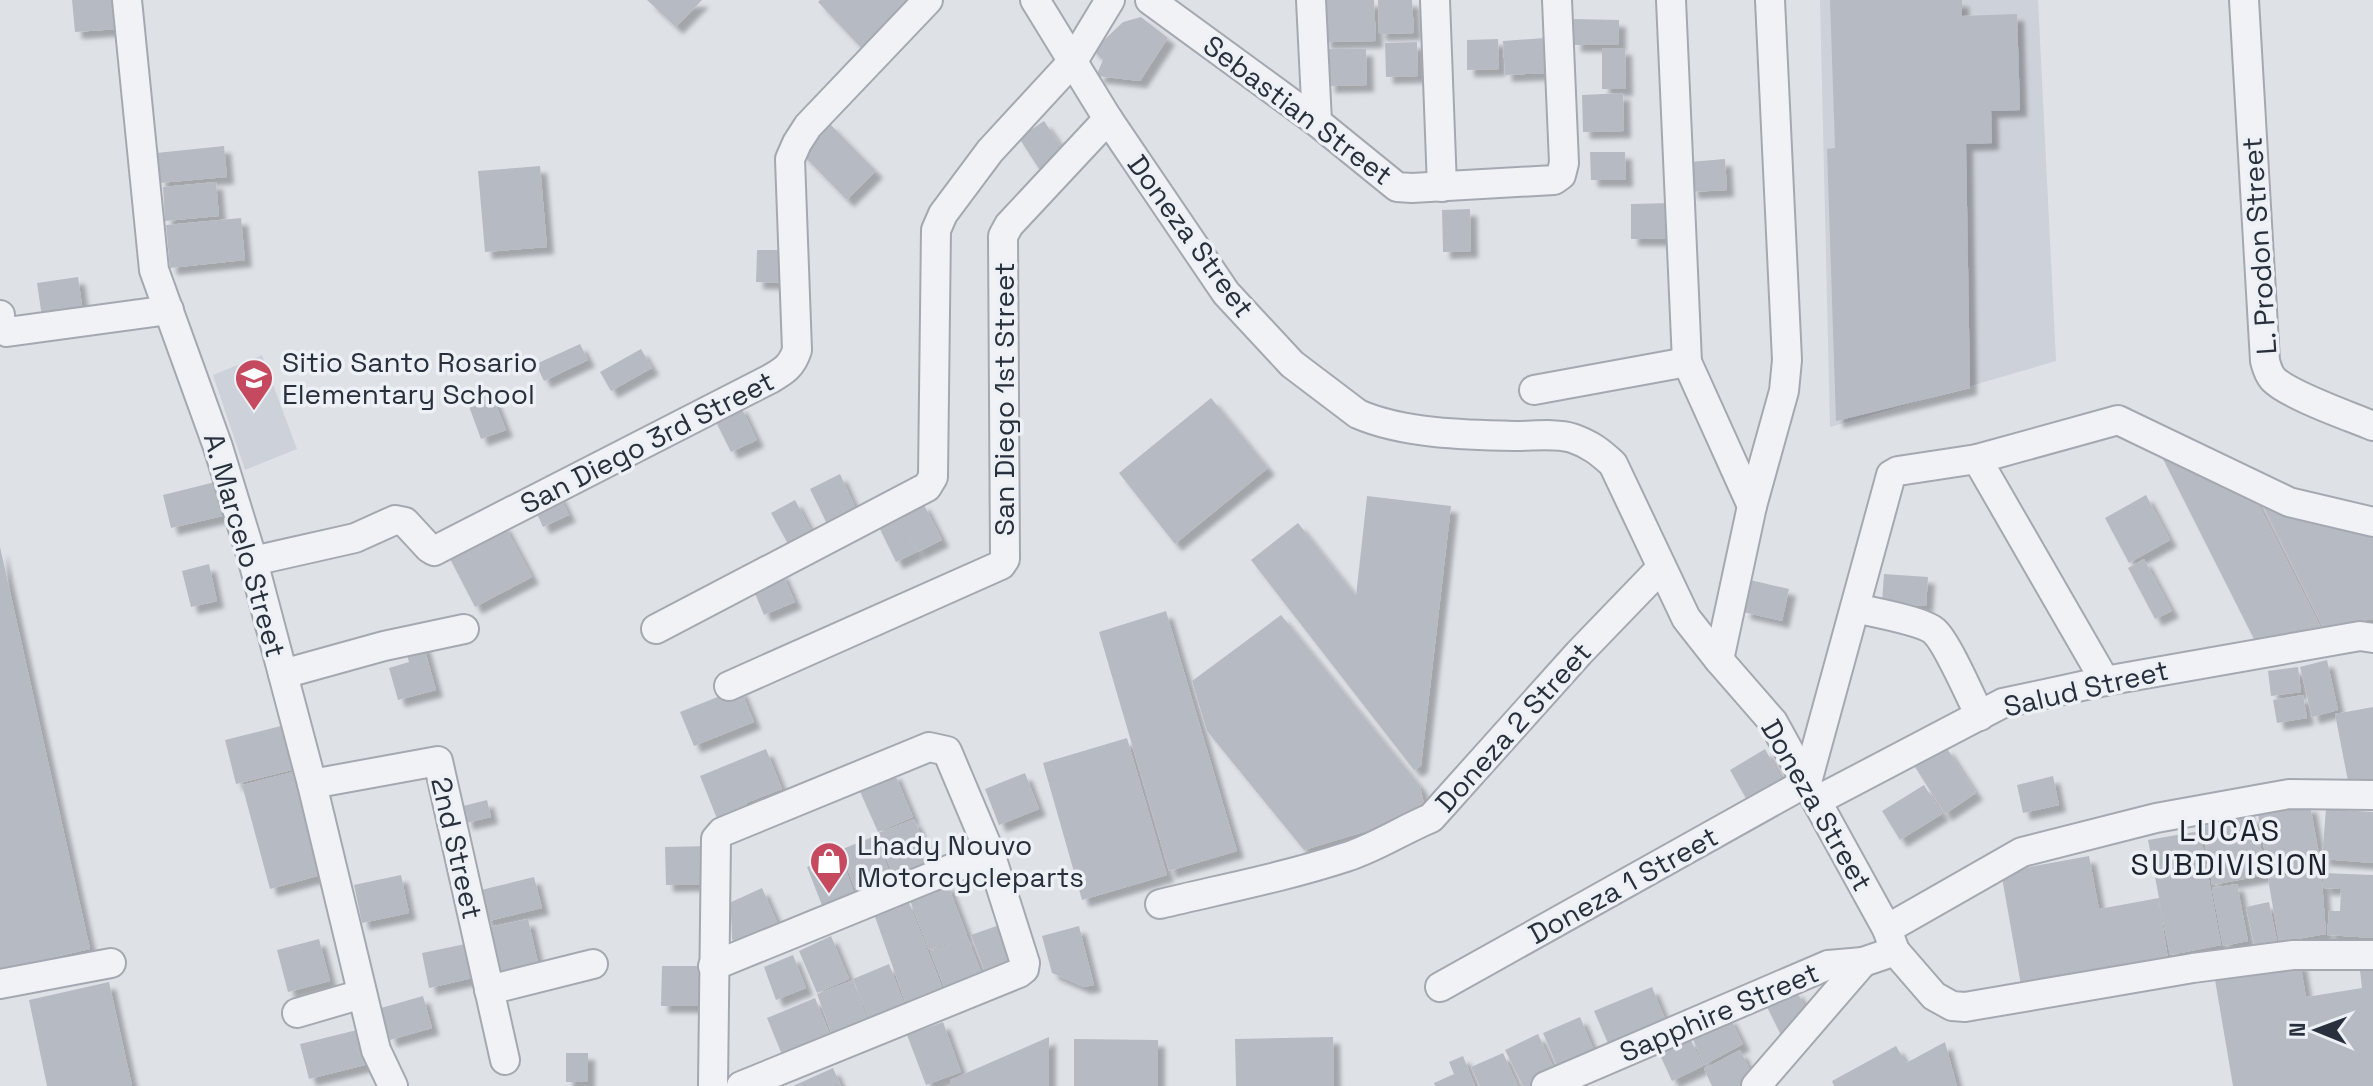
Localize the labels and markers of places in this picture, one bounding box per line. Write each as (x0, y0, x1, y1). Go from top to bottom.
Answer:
place label: Sitio Santo Rosario Elementary School (282, 344, 538, 412)
school or university icon: Sitio Santo Rosario Elementary School (233, 357, 275, 412)
place label: Lhady Nouvo Motorcycleparts (857, 827, 1084, 895)
shop icon: Lhady Nouvo Motorcycleparts (808, 840, 850, 895)

